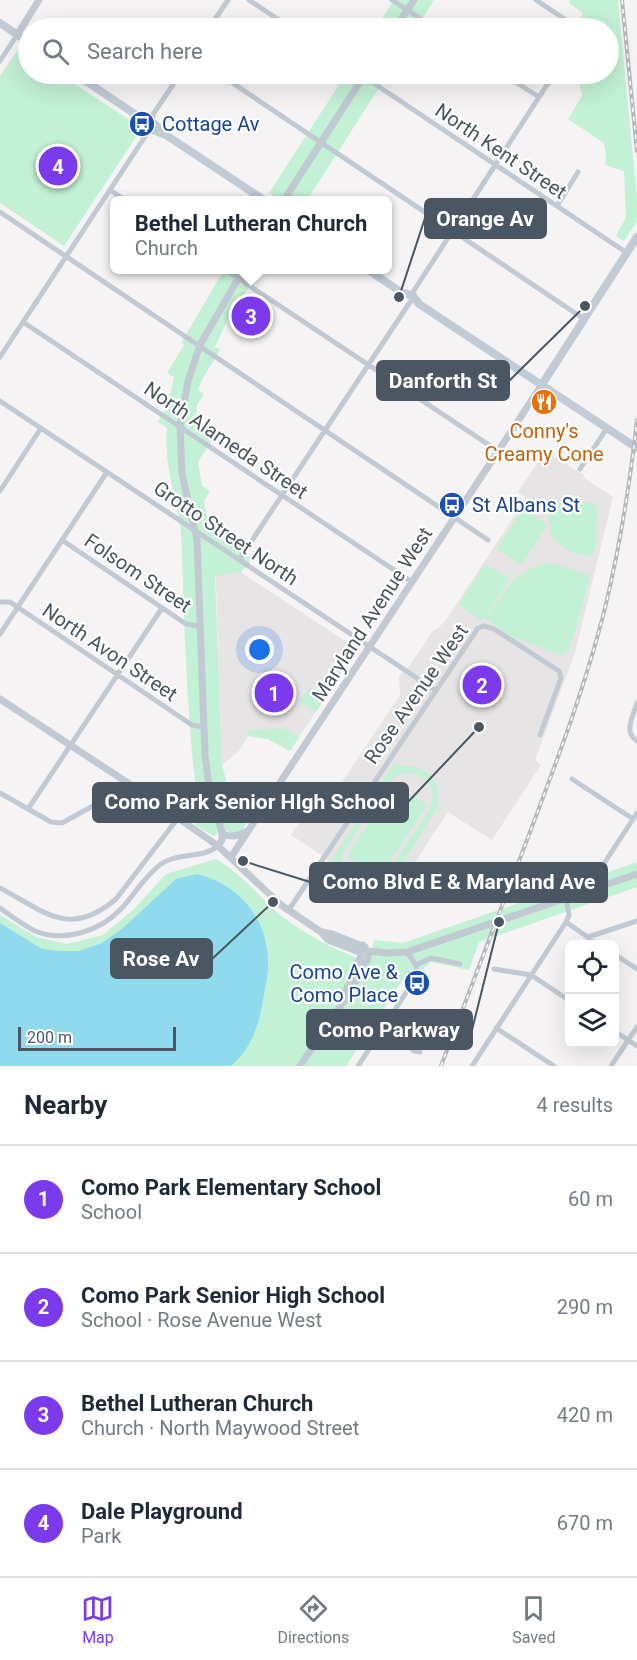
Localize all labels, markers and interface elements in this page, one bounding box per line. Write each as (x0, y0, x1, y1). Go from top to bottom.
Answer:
search box (18, 18, 619, 84)
icon: search (39, 35, 72, 68)
text: Search here (87, 39, 203, 64)
street label: North Kent Street (431, 98, 571, 204)
bus stop icon: Cottage Av (127, 109, 157, 139)
place label: Cottage Av (162, 112, 260, 136)
pin: 4 (38, 144, 78, 188)
popup (110, 196, 392, 274)
callout: Orange Av (425, 199, 546, 238)
text: Orange Av (436, 207, 534, 231)
text: Bethel Lutheran Church (135, 211, 367, 236)
text: Church (135, 236, 198, 260)
pin: 3 (232, 294, 270, 338)
callout: Danforth St (377, 361, 509, 400)
text: Danforth St (389, 369, 497, 393)
street label: North Alameda Street (140, 376, 312, 504)
restaurant icon: Conny's Creamy Cone (529, 387, 559, 417)
place label: Conny's Creamy Cone (484, 419, 604, 466)
street label: Grotto Street North (149, 476, 303, 590)
bus stop icon: St Albans St (437, 490, 467, 520)
place label: St Albans St (472, 493, 580, 517)
street label: Maryland Avenue West (307, 522, 437, 706)
street label: Folsom Street (80, 528, 196, 618)
street label: North Avon Street (38, 598, 182, 706)
street label: Rose Avenue West (359, 620, 473, 768)
your location (245, 635, 274, 664)
pin: 2 (462, 662, 502, 708)
pin: 1 (254, 670, 294, 716)
callout: Como Park Senior HIgh School (93, 783, 408, 822)
text: Como Park Senior HIgh School (105, 790, 395, 814)
callout: Como Blvd E & Maryland Ave (310, 863, 607, 902)
text: Como Blvd E & Maryland Ave (323, 870, 595, 894)
callout: Rose Av (111, 939, 212, 978)
map controls (565, 940, 619, 1048)
button: locate (565, 940, 619, 994)
text: Rose Av (123, 947, 200, 971)
place label: Como Ave & Como Place (290, 960, 399, 1007)
bus stop icon: Como Ave & Como Place (402, 968, 432, 998)
button: layers (565, 994, 619, 1048)
callout: Como Parkway (307, 1010, 472, 1049)
text: Como Parkway (318, 1018, 460, 1042)
scale bar (18, 1024, 176, 1052)
text: 200 m (27, 1028, 72, 1047)
text: Nearby (24, 1090, 107, 1120)
text: 4 results (537, 1093, 613, 1117)
text: Como Park Elementary School (81, 1175, 381, 1200)
text: 1 (38, 1187, 49, 1211)
text: 60 m (568, 1187, 613, 1211)
text: School (81, 1200, 142, 1224)
text: Como Park Senior High School (81, 1283, 385, 1308)
text: 2 (38, 1295, 49, 1319)
text: 290 m (557, 1295, 613, 1319)
text: School · Rose Avenue West (81, 1308, 322, 1332)
text: Bethel Lutheran Church (81, 1391, 313, 1416)
text: 3 (38, 1403, 49, 1427)
text: 420 m (557, 1403, 613, 1427)
text: Church · North Maywood Street (81, 1416, 359, 1440)
text: Dale Playground (81, 1499, 243, 1524)
text: 4 (38, 1511, 49, 1535)
text: 670 m (557, 1511, 613, 1535)
text: Park (81, 1524, 121, 1548)
tab: Map (81, 1592, 114, 1647)
tab: Directions (277, 1592, 349, 1647)
tab: Saved (512, 1592, 556, 1647)

